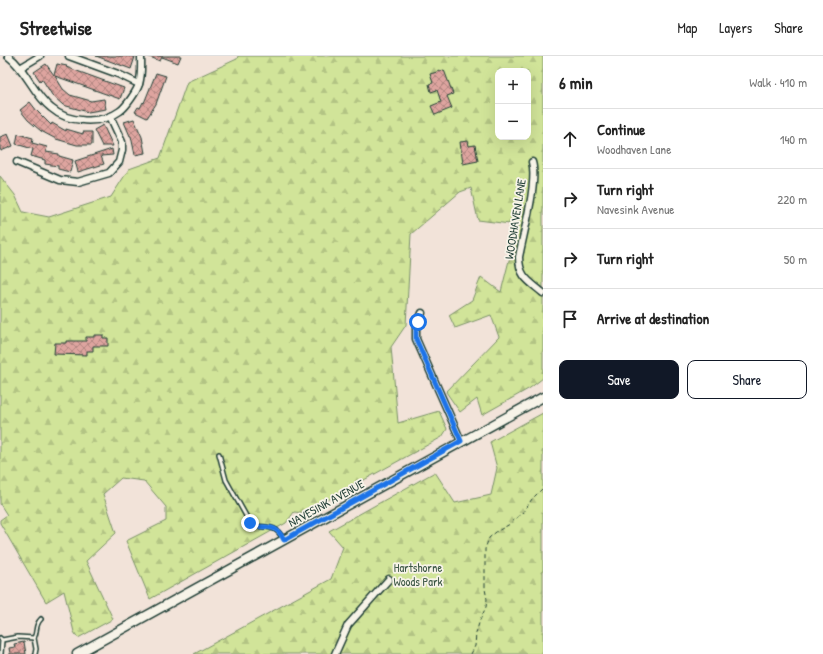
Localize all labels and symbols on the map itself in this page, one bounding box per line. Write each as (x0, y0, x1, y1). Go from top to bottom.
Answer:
street label: WOODHAVEN LANE (500, 177, 530, 260)
route start (409, 313, 427, 331)
street label: NAVESINK AVENUE (285, 475, 368, 531)
route end (241, 514, 259, 532)
park label: Hartshorne Woods Park (393, 559, 443, 590)

